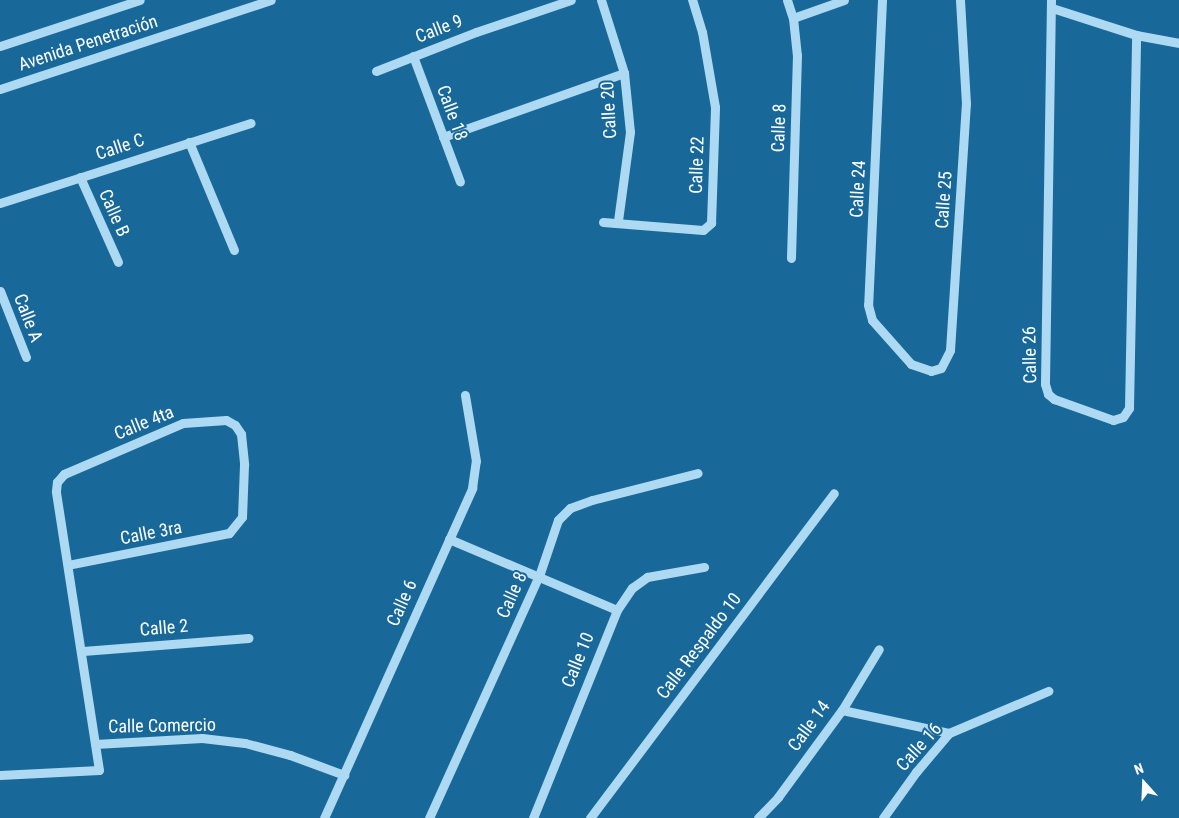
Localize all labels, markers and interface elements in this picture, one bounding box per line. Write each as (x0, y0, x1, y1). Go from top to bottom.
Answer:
street label: Avenida Penetración (16, 10, 160, 76)
street label: Calle 9 (412, 10, 466, 48)
street label: Calle 20 (597, 81, 621, 139)
street label: Calle 18 (432, 82, 472, 144)
street label: Calle 8 (767, 103, 791, 153)
street label: Calle C (93, 129, 147, 165)
street label: Calle 22 (685, 136, 709, 194)
street label: Calle 24 (846, 160, 870, 218)
street label: Calle 25 (931, 171, 957, 229)
street label: Calle B (94, 186, 134, 240)
street label: Calle A (9, 291, 47, 345)
street label: Calle 26 (1019, 326, 1041, 384)
street label: Calle 4ta (111, 401, 177, 445)
street label: Calle 3ra (118, 516, 184, 550)
street label: Calle 8 (492, 568, 532, 622)
street label: Calle 6 (382, 576, 422, 630)
street label: Calle Respaldo 10 (652, 589, 746, 703)
street label: Calle 2 (139, 615, 189, 641)
street label: Calle 10 (557, 629, 599, 691)
street label: Calle 14 (783, 696, 835, 756)
street label: Calle Comercio (108, 714, 216, 738)
street label: Calle 16 (892, 718, 946, 776)
north arrow (1119, 758, 1169, 808)
text: N (1132, 760, 1146, 778)

